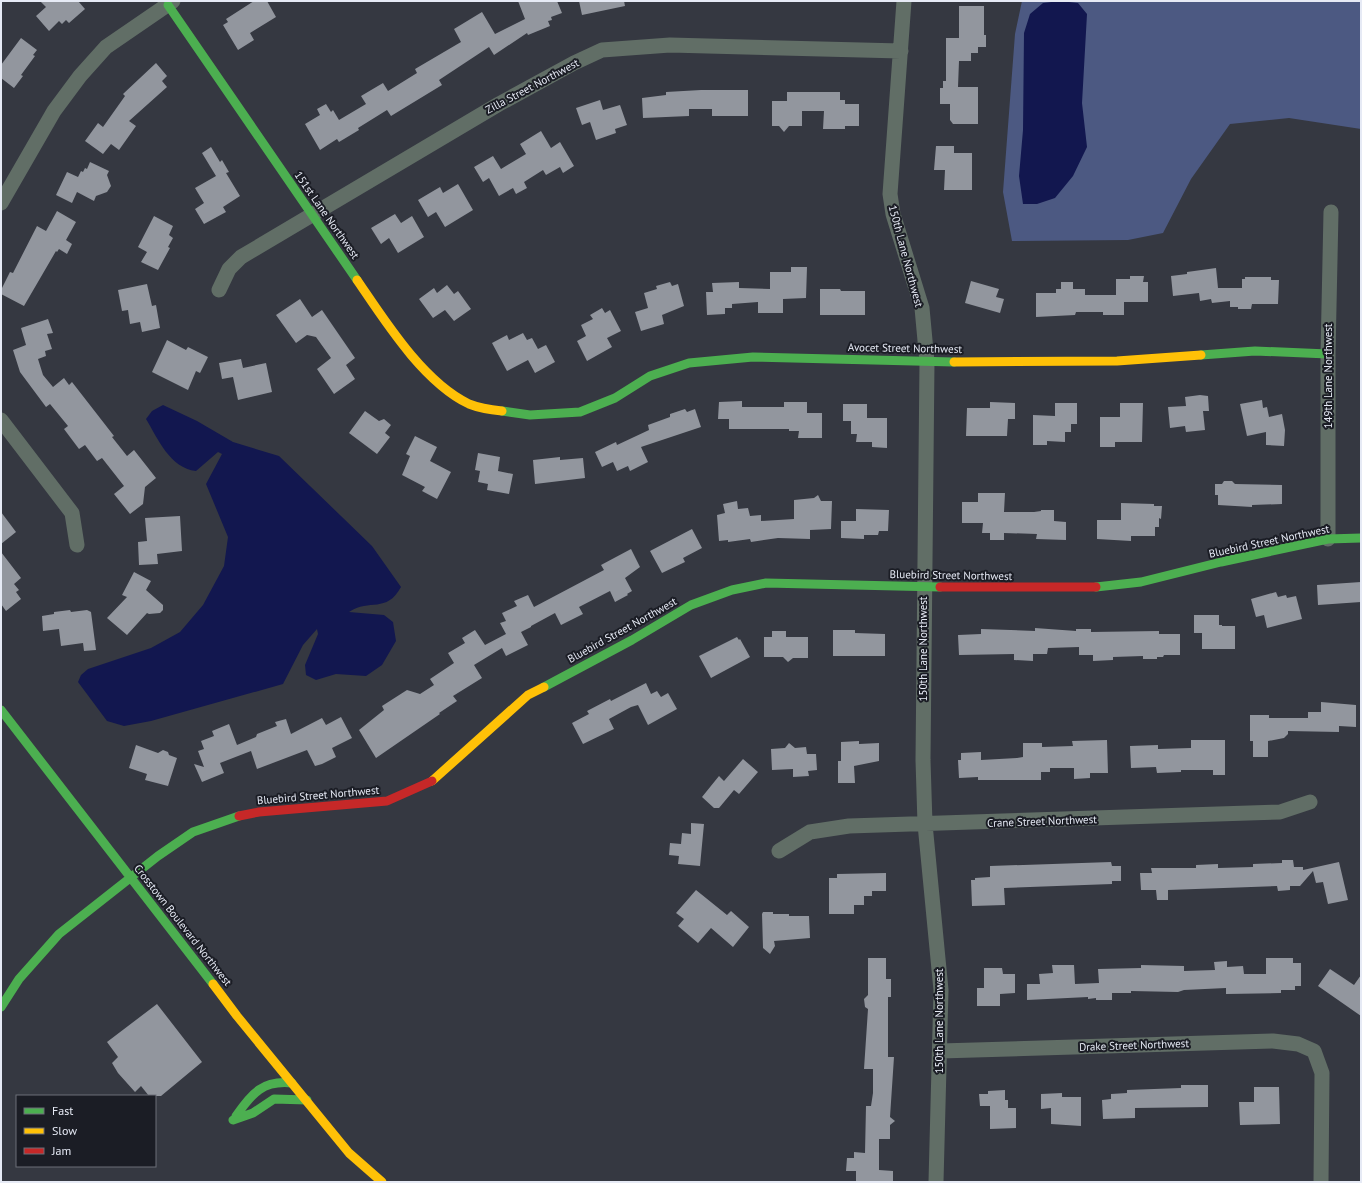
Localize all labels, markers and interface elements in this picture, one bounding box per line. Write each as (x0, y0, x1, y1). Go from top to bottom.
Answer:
street label: Zilla Street Northwest (483, 55, 581, 117)
street label: 151st Lane Northwest (292, 168, 363, 262)
street label: 150th Lane Northwest (886, 203, 926, 309)
street label: 149th Lane Northwest (1321, 323, 1335, 429)
street label: Avocet Street Northwest (848, 340, 962, 356)
street label: Bluebird Street Northwest (1208, 521, 1331, 561)
street label: Bluebird Street Northwest (890, 567, 1013, 583)
street label: Bluebird Street Northwest (565, 594, 679, 666)
street label: 150th Lane Northwest (916, 596, 930, 702)
street label: Bluebird Street Northwest (256, 783, 380, 807)
street label: Crane Street Northwest (987, 812, 1097, 830)
street label: Crosstown Boulevard Northwest (131, 861, 235, 989)
street label: 150th Lane Northwest (932, 968, 946, 1074)
street label: Drake Street Northwest (1079, 1036, 1190, 1054)
legend (16, 1095, 156, 1167)
text: Fast (52, 1103, 73, 1118)
text: Slow (52, 1123, 77, 1138)
text: Jam (51, 1143, 71, 1158)

